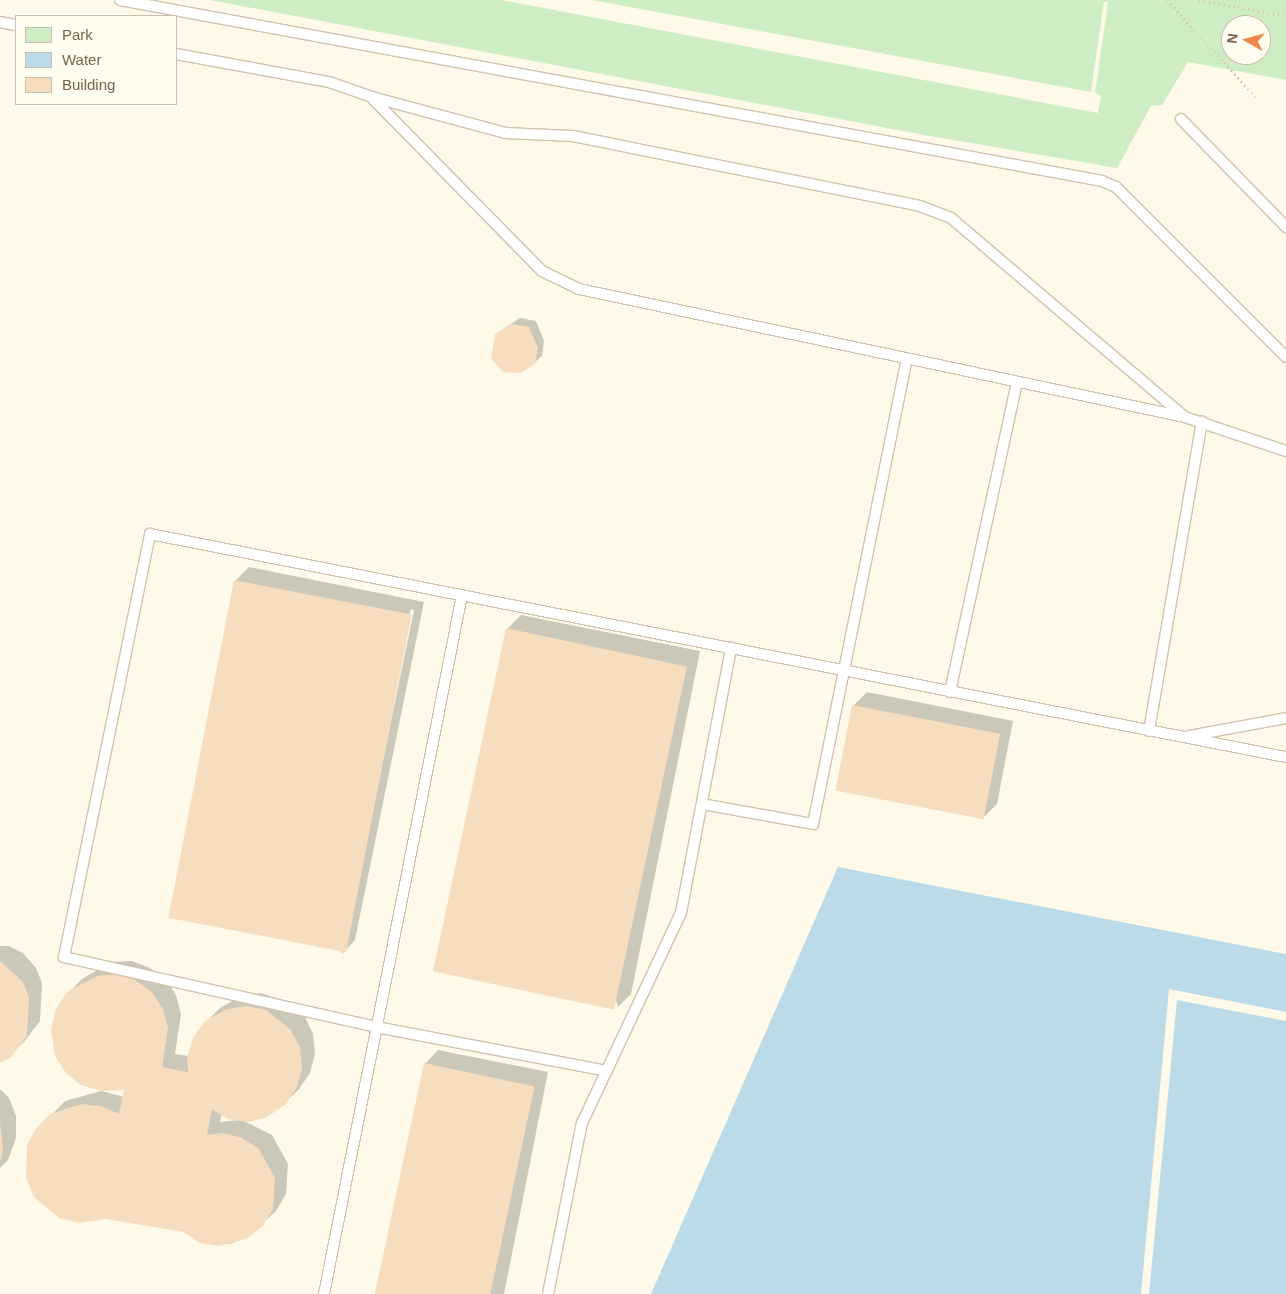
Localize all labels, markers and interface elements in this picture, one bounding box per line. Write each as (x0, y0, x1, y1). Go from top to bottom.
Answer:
legend (15, 15, 178, 105)
north arrow (1221, 15, 1271, 65)
text: Park (62, 26, 93, 43)
text: N (1224, 32, 1241, 44)
text: Water (62, 51, 101, 68)
text: Building (62, 76, 115, 93)

